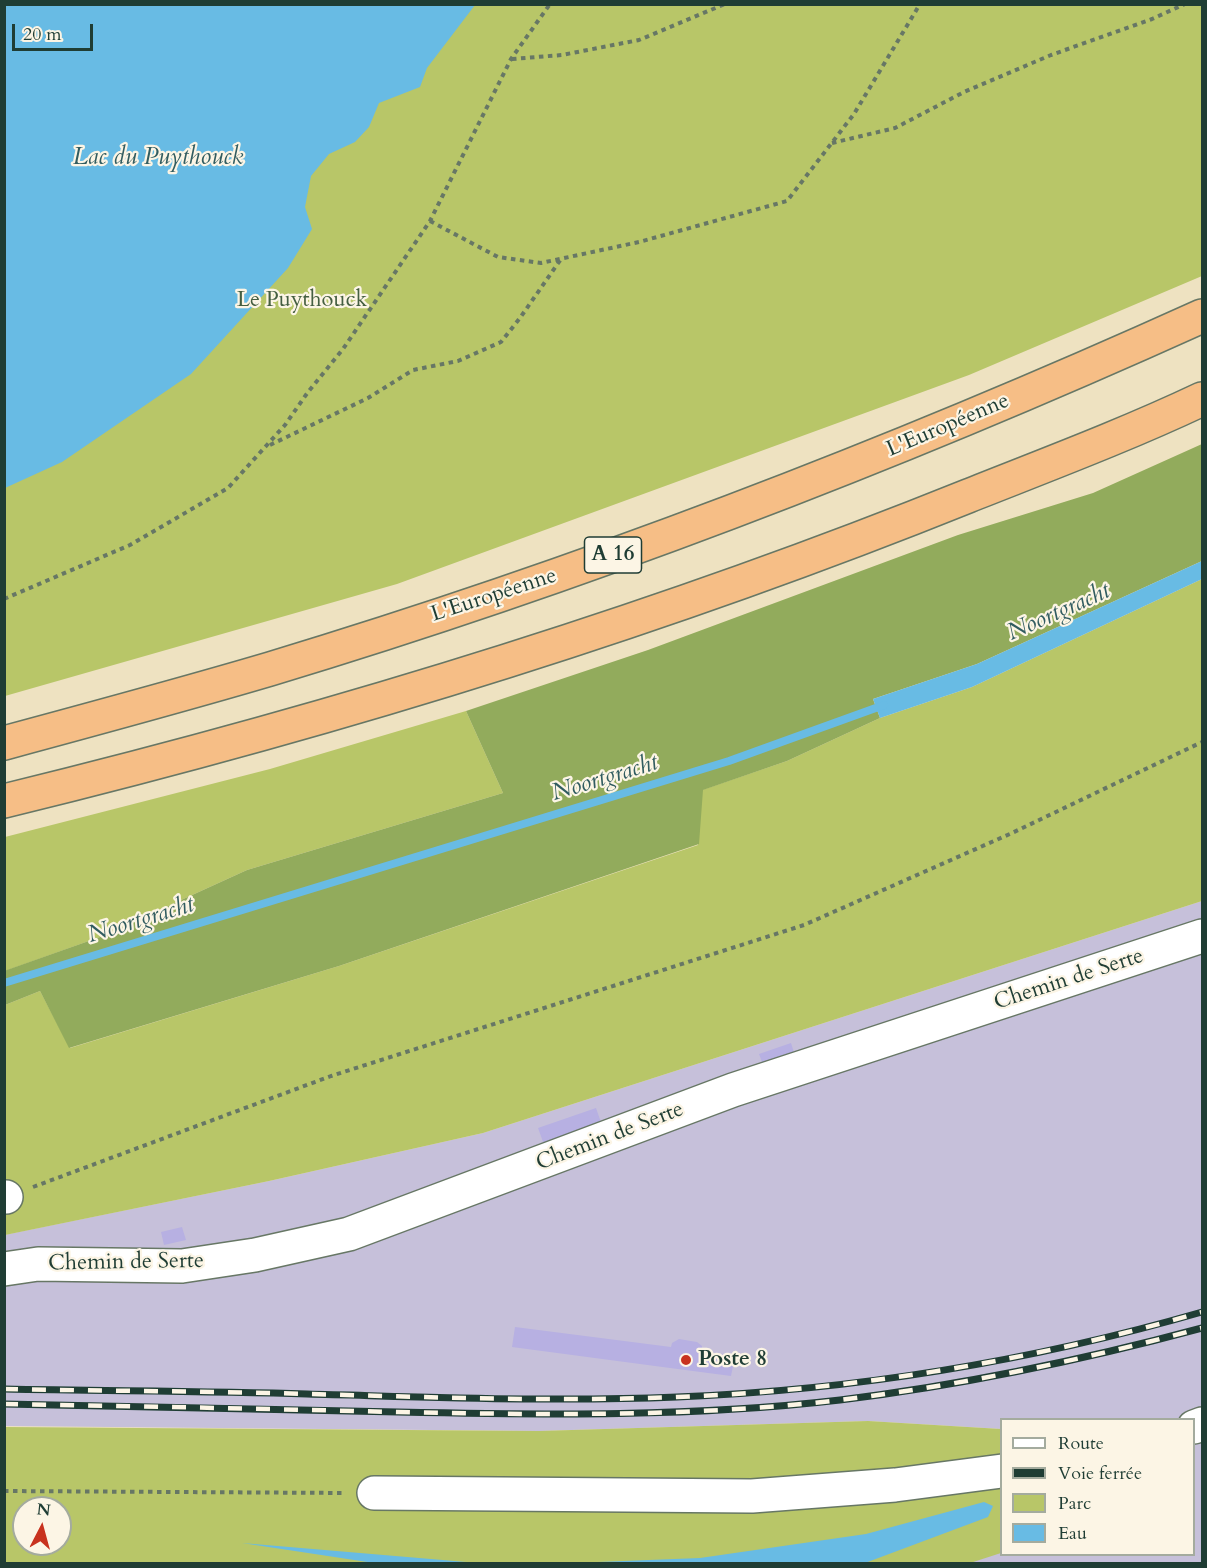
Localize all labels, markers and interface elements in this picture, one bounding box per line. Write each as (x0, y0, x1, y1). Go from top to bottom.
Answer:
scale bar (15, 12, 96, 50)
text: 20 m (23, 22, 62, 47)
water label: Lac du Puythouck (73, 144, 243, 172)
park label: Le Puythouck (237, 288, 367, 314)
street label: L'Européenne (883, 388, 1013, 464)
road number: A 16 (584, 537, 642, 573)
street label: L'Européenne (428, 563, 560, 629)
water label: Noortgracht (1003, 578, 1115, 648)
water label: Noortgracht (548, 749, 662, 809)
water label: Noortgracht (84, 891, 198, 951)
street label: Chemin de Serte (991, 943, 1147, 1017)
street label: Chemin de Serte (533, 1097, 687, 1177)
street label: Chemin de Serte (48, 1248, 204, 1278)
place label: Poste 8 (698, 1347, 767, 1373)
marker: Poste 8 (679, 1353, 693, 1367)
legend (1000, 1418, 1195, 1556)
text: Route (1058, 1431, 1104, 1456)
text: Voie ferrée (1058, 1461, 1142, 1486)
text: Parc (1058, 1491, 1091, 1516)
north arrow (12, 1496, 72, 1556)
text: N (36, 1498, 52, 1522)
text: Eau (1058, 1521, 1087, 1546)

